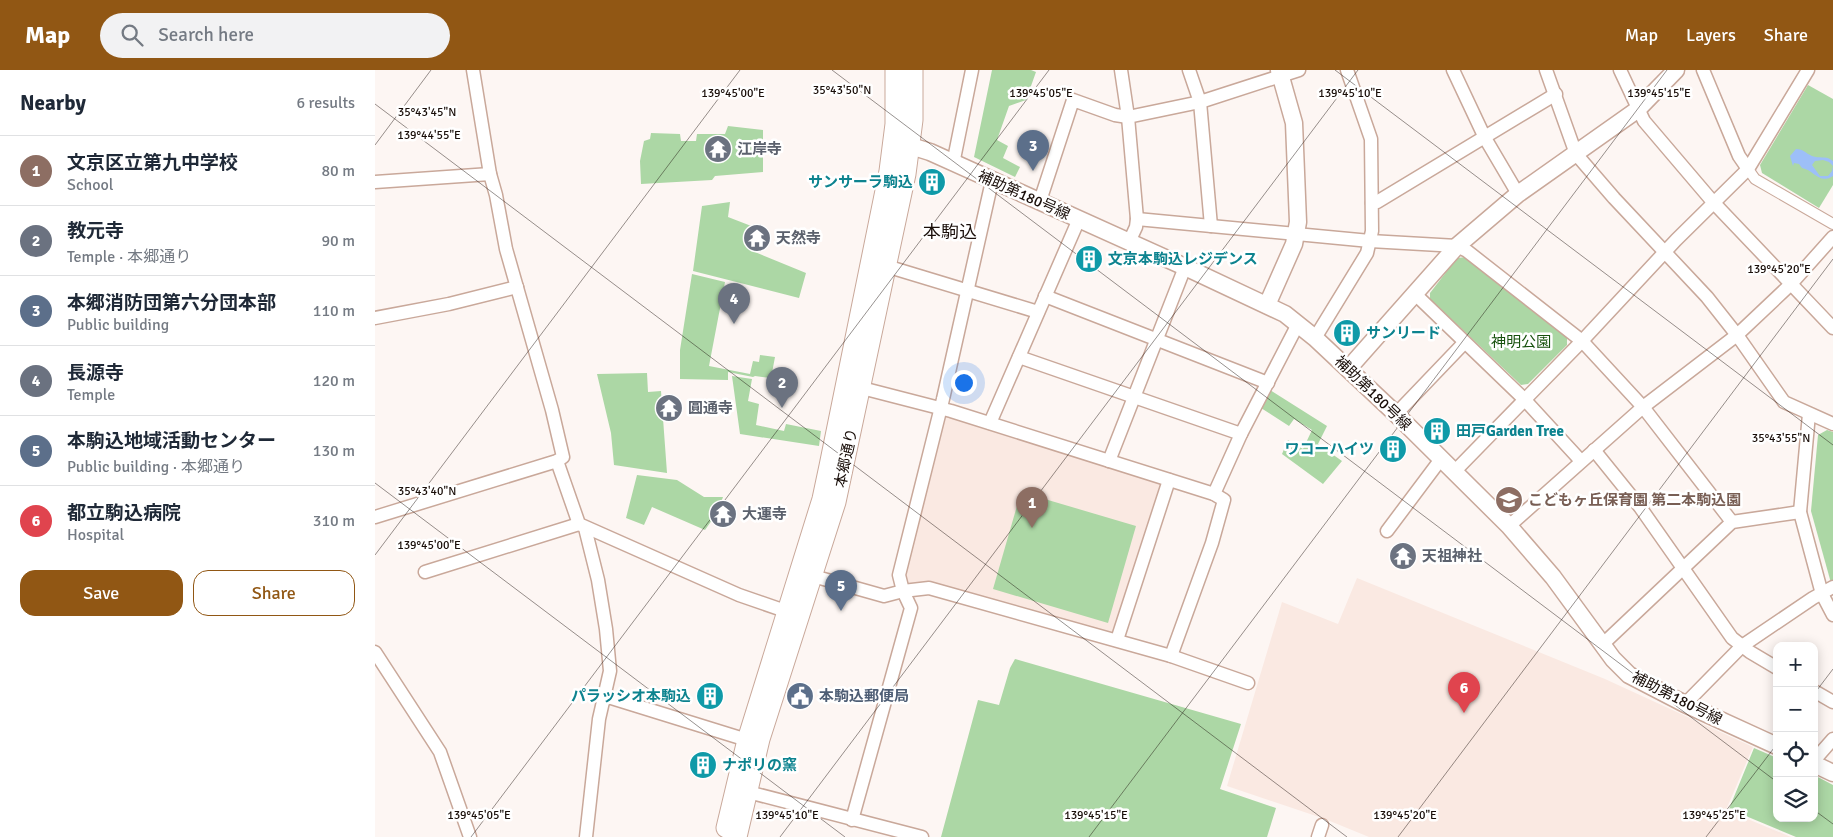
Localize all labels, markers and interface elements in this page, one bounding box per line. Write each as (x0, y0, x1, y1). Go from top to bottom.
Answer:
search box (100, 13, 450, 58)
text: Map (25, 20, 70, 50)
icon: search (118, 21, 146, 49)
text: Search here (158, 23, 254, 47)
text: Map (1625, 24, 1658, 46)
text: Layers (1686, 24, 1736, 46)
text: Share (1764, 24, 1808, 46)
text: 35°43'50"N (813, 83, 871, 98)
text: 139°45'00"E (701, 86, 765, 101)
text: 139°45'05"E (1009, 86, 1073, 101)
text: 139°45'10"E (1318, 86, 1382, 101)
text: 139°45'15"E (1627, 86, 1691, 101)
text: Nearby (20, 90, 86, 116)
text: 6 results (296, 93, 355, 113)
text: 35°43'45"N (398, 105, 456, 120)
text: 139°44'55"E (397, 128, 461, 143)
pin: 3 (1017, 130, 1049, 171)
temple icon: 江岸寺 (703, 134, 733, 164)
place label: 江岸寺 (737, 140, 782, 158)
text: 文京区立第九中学校 (67, 151, 238, 175)
text: 1 (32, 161, 40, 181)
text: 80 m (321, 161, 355, 181)
building icon: サンサーラ駒込 (917, 167, 947, 197)
street label: 補助第180号線 (975, 167, 1073, 223)
place label: サンサーラ駒込 (808, 173, 913, 191)
text: School (67, 175, 113, 195)
text: 教元寺 (67, 219, 124, 243)
district label: 本駒込 (923, 221, 977, 243)
temple icon: 天然寺 (742, 223, 772, 253)
place label: 天然寺 (776, 229, 821, 247)
text: 2 (32, 231, 40, 251)
text: 90 m (321, 231, 355, 251)
building icon: 文京本駒込レジデンス (1074, 244, 1104, 274)
text: Temple · 本郷通り (67, 247, 191, 267)
place label: 文京本駒込レジデンス (1108, 250, 1258, 268)
text: 139°45'20"E (1747, 262, 1811, 277)
pin: 4 (718, 283, 750, 324)
text: 本郷消防団第六分団本部 (67, 291, 276, 315)
text: 3 (32, 301, 40, 321)
text: 110 m (313, 301, 355, 321)
text: Public building (67, 315, 169, 335)
building icon: サンリード (1332, 318, 1362, 348)
place label: サンリード (1366, 324, 1441, 342)
park label: 神明公園 (1491, 333, 1551, 351)
street label: 補助第180号線 (1331, 352, 1415, 434)
text: 長源寺 (67, 361, 124, 385)
pin: 2 (766, 367, 798, 408)
your location (951, 370, 977, 396)
text: 4 (32, 371, 40, 391)
text: 120 m (313, 371, 355, 391)
text: Temple (67, 385, 115, 405)
temple icon: 圓通寺 (654, 393, 684, 423)
place label: 圓通寺 (688, 399, 733, 417)
building icon: 田戸Garden Tree (1422, 416, 1452, 446)
place label: 田戸Garden Tree (1456, 422, 1564, 440)
street label: 本郷通り (831, 427, 861, 489)
text: 本駒込地域活動センター (67, 429, 276, 453)
text: 35°43'55"N (1752, 431, 1810, 446)
building icon: ワコーハイツ (1378, 434, 1408, 464)
place label: ワコーハイツ (1285, 440, 1374, 458)
text: 5 (32, 441, 40, 461)
text: 130 m (313, 441, 355, 461)
text: Public building · 本郷通り (67, 457, 245, 477)
text: 35°43'40"N (398, 484, 456, 499)
school or university icon: こどもヶ丘保育園 第二本駒込園 (1494, 485, 1524, 515)
pin: 1 (1016, 487, 1048, 528)
place label: こどもヶ丘保育園 第二本駒込園 (1528, 491, 1741, 509)
temple icon: 大運寺 (708, 499, 738, 529)
text: 都立駒込病院 (67, 501, 181, 525)
place label: 大運寺 (742, 505, 787, 523)
text: 6 (32, 511, 40, 531)
text: 310 m (313, 511, 355, 531)
text: Hospital (67, 525, 124, 545)
text: 139°45'00"E (397, 538, 461, 553)
temple icon: 天祖神社 (1388, 541, 1418, 571)
place label: 天祖神社 (1422, 547, 1482, 565)
button: Save (20, 570, 183, 616)
button: Share (193, 570, 355, 616)
pin: 5 (825, 570, 857, 611)
map controls (1773, 642, 1818, 822)
button: + (1773, 642, 1818, 687)
street label: 補助第180号線 (1629, 667, 1725, 729)
pin: 6 (1448, 672, 1480, 713)
building icon: パラッシオ本駒込 (695, 681, 725, 711)
public building icon: 本駒込郵便局 (785, 681, 815, 711)
place label: パラッシオ本駒込 (571, 687, 691, 705)
place label: 本駒込郵便局 (819, 687, 909, 705)
button: − (1773, 687, 1818, 732)
button: locate (1773, 732, 1818, 777)
building icon: ナポリの窯 (688, 750, 718, 780)
place label: ナポリの窯 (722, 756, 797, 774)
button: layers (1773, 777, 1818, 822)
text: 139°45'05"E (447, 808, 511, 823)
text: 139°45'10"E (755, 808, 819, 823)
text: 139°45'15"E (1064, 808, 1128, 823)
text: 139°45'20"E (1373, 808, 1437, 823)
text: 139°45'25"E (1682, 808, 1746, 823)

